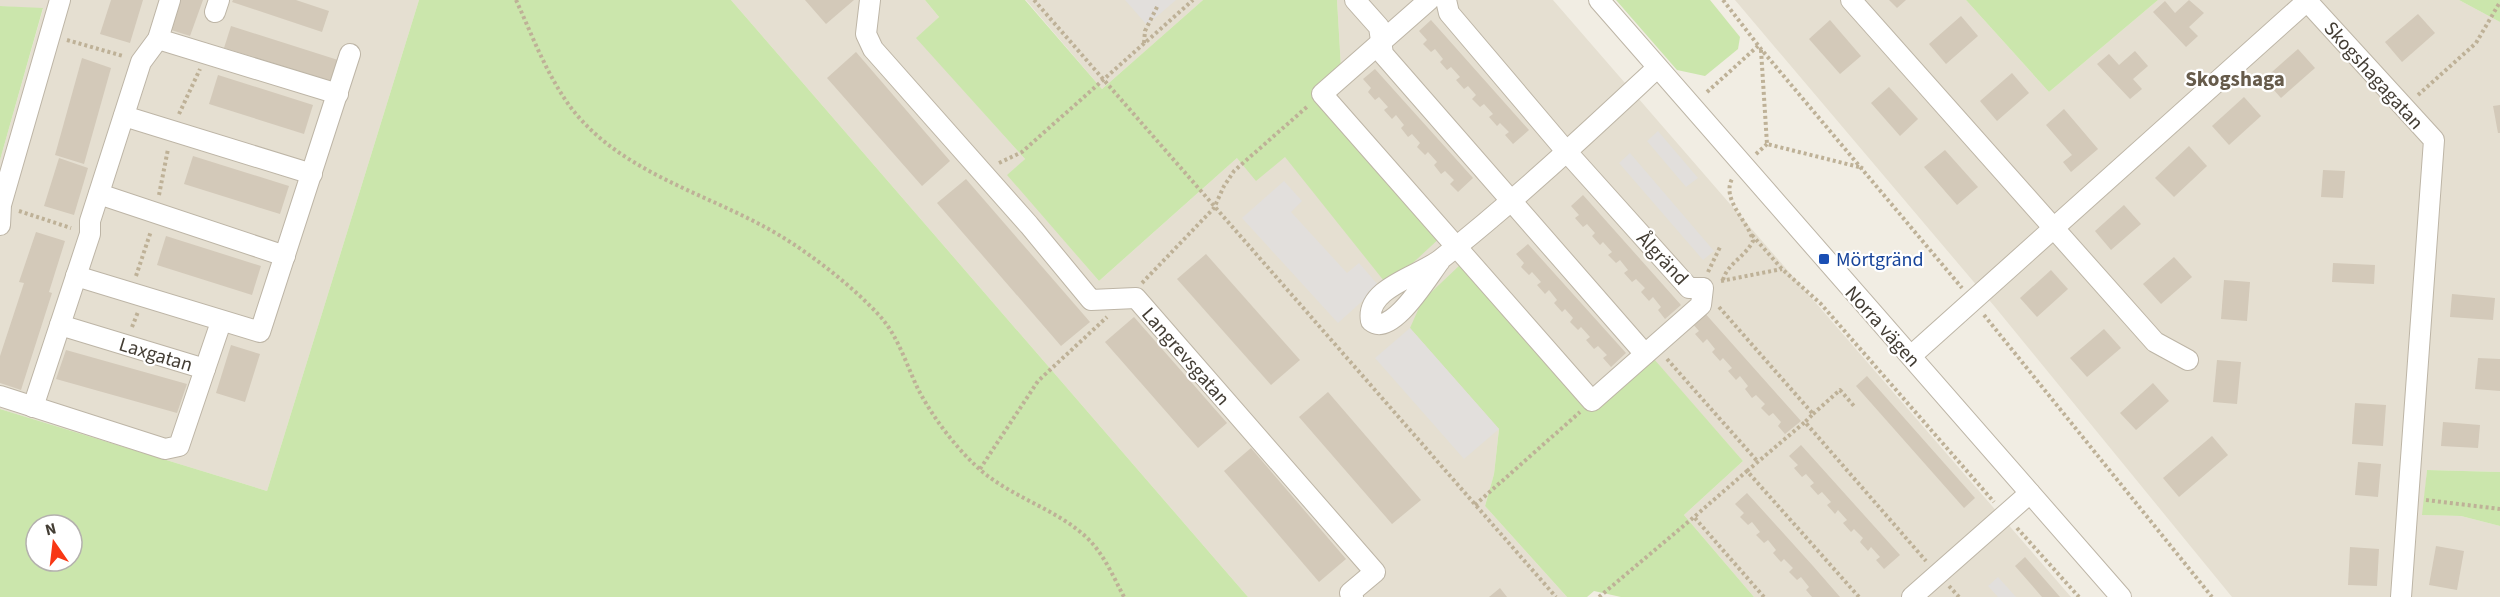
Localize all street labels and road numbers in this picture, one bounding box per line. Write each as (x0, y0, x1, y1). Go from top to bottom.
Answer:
street label: Skogshagagatan (2317, 15, 2430, 136)
street label: Ålgränd (1630, 225, 1695, 292)
street label: Norra vägen (1838, 280, 1926, 374)
street label: Langrevsgatan (1135, 301, 1236, 412)
street label: Laxgatan (115, 331, 196, 379)

